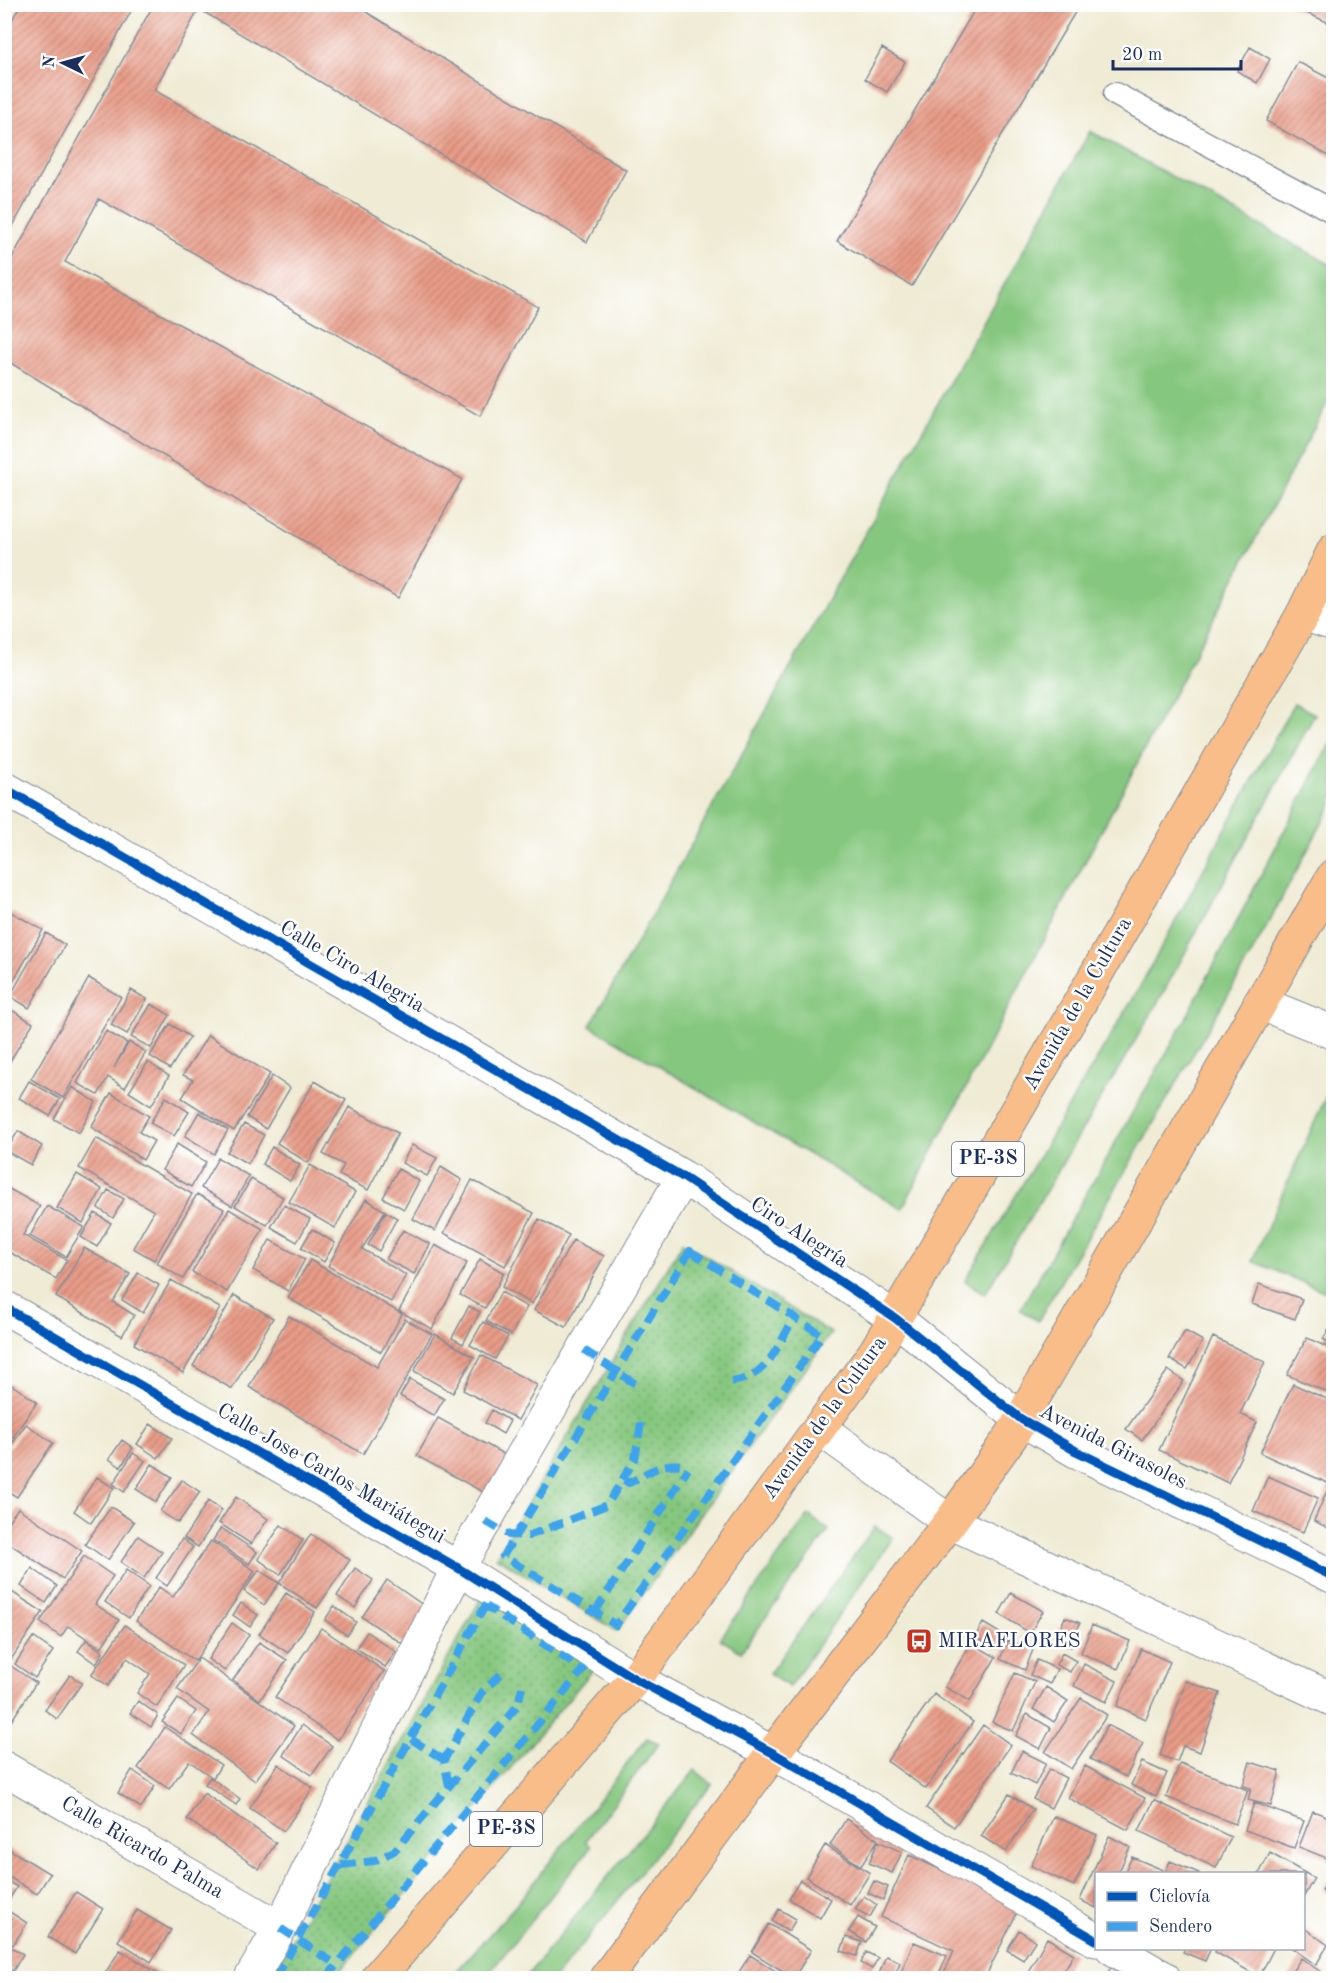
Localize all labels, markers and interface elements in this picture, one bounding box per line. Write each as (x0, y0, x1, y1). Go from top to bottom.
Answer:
north arrow (33, 33, 93, 93)
scale bar (1113, 33, 1240, 71)
text: 20 m (1122, 46, 1162, 64)
text: N (42, 54, 59, 69)
street label: Avenida de la Cultura (1020, 914, 1136, 1094)
street label: Calle Ciro Alegria (276, 917, 428, 1017)
road number: PE-3S (952, 1142, 1024, 1176)
street label: Ciro Alegría (746, 1194, 852, 1272)
street label: Avenida de la Cultura (759, 1333, 891, 1503)
street label: Calle Jose Carlos Mariátegui (213, 1400, 449, 1548)
street label: Avenida Girasoles (1036, 1401, 1190, 1493)
bus stop icon: MIRAFLORES (904, 1626, 934, 1656)
place label: MIRAFLORES (938, 1631, 1080, 1652)
street label: Calle Ricardo Palma (57, 1793, 227, 1903)
road number: PE-3S (470, 1812, 542, 1846)
legend (1095, 1872, 1305, 1950)
text: Ciclovía (1149, 1888, 1210, 1906)
text: Sendero (1149, 1918, 1212, 1936)

